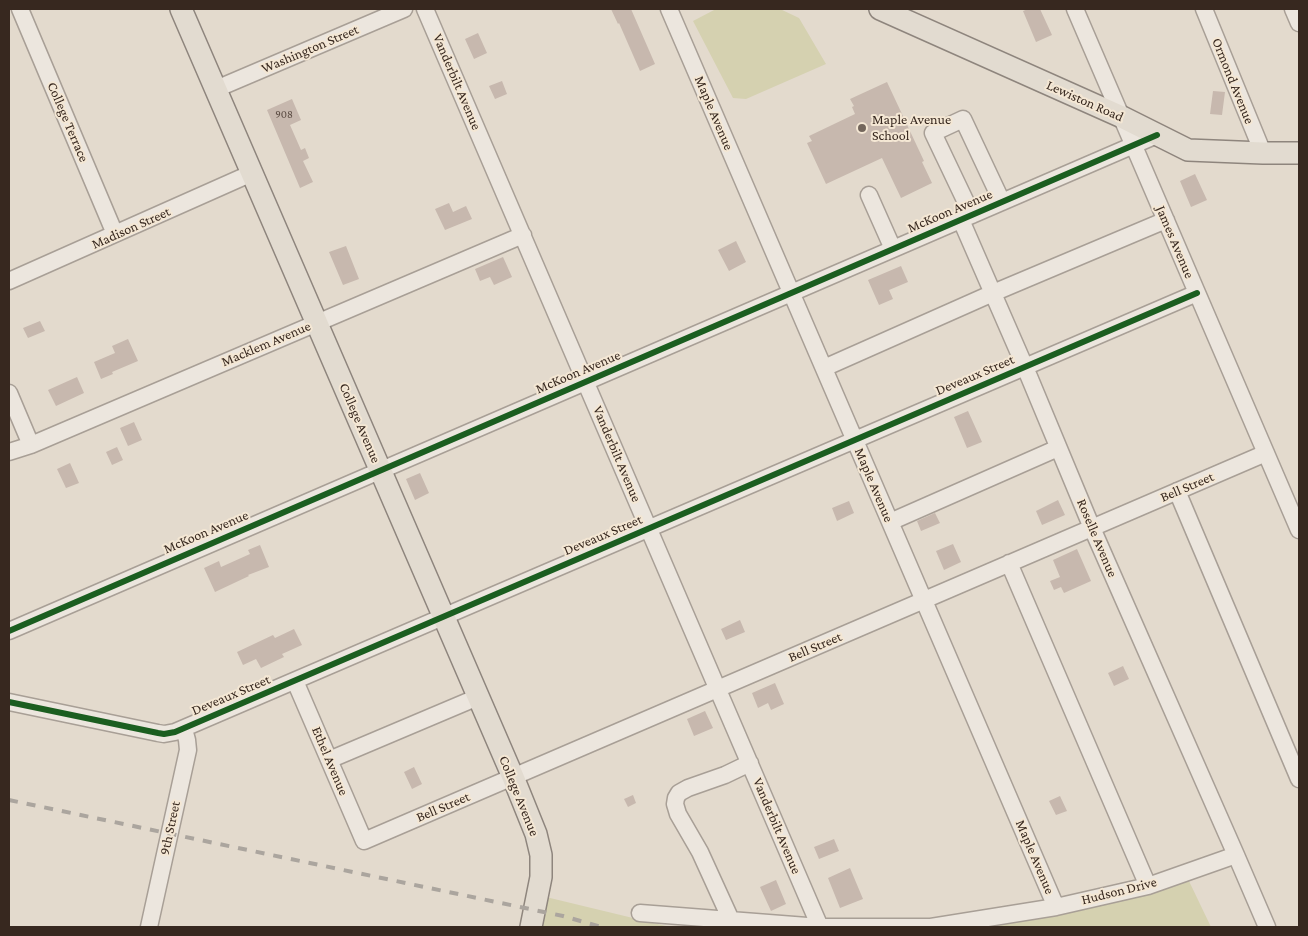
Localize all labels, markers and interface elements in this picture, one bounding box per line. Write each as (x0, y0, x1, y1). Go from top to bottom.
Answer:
street label: Washington Street (259, 21, 361, 77)
street label: Vanderbilt Avenue (429, 31, 485, 133)
street label: Ormond Avenue (1208, 36, 1258, 126)
street label: Maple Avenue (691, 73, 737, 153)
street label: Lewiston Road (1044, 77, 1126, 125)
street label: College Terrace (44, 79, 92, 165)
house number: 908 (275, 108, 293, 122)
place label: Maple Avenue School (872, 112, 951, 144)
marker: Maple Avenue School (856, 122, 868, 134)
street label: McKoon Avenue (905, 186, 995, 236)
street label: Madison Street (89, 203, 173, 253)
street label: James Avenue (1152, 203, 1198, 281)
street label: Macklem Avenue (219, 318, 313, 370)
street label: McKoon Avenue (533, 347, 623, 397)
street label: Deveaux Street (933, 351, 1017, 399)
street label: College Avenue (336, 380, 384, 466)
street label: Vanderbilt Avenue (589, 403, 645, 505)
street label: Maple Avenue (851, 445, 897, 525)
street label: Bell Street (1158, 468, 1216, 506)
street label: Roselle Avenue (1073, 496, 1121, 580)
street label: McKoon Avenue (161, 507, 251, 557)
street label: Deveaux Street (561, 511, 645, 559)
street label: Bell Street (786, 628, 844, 666)
street label: Deveaux Street (189, 671, 273, 719)
street label: Ethel Avenue (308, 724, 352, 798)
street label: College Avenue (495, 753, 543, 839)
street label: Vanderbilt Avenue (749, 775, 805, 877)
street label: Bell Street (414, 788, 472, 826)
street label: 9th Street (156, 800, 184, 856)
street label: Maple Avenue (1012, 817, 1058, 897)
street label: Hudson Drive (1080, 874, 1158, 908)

